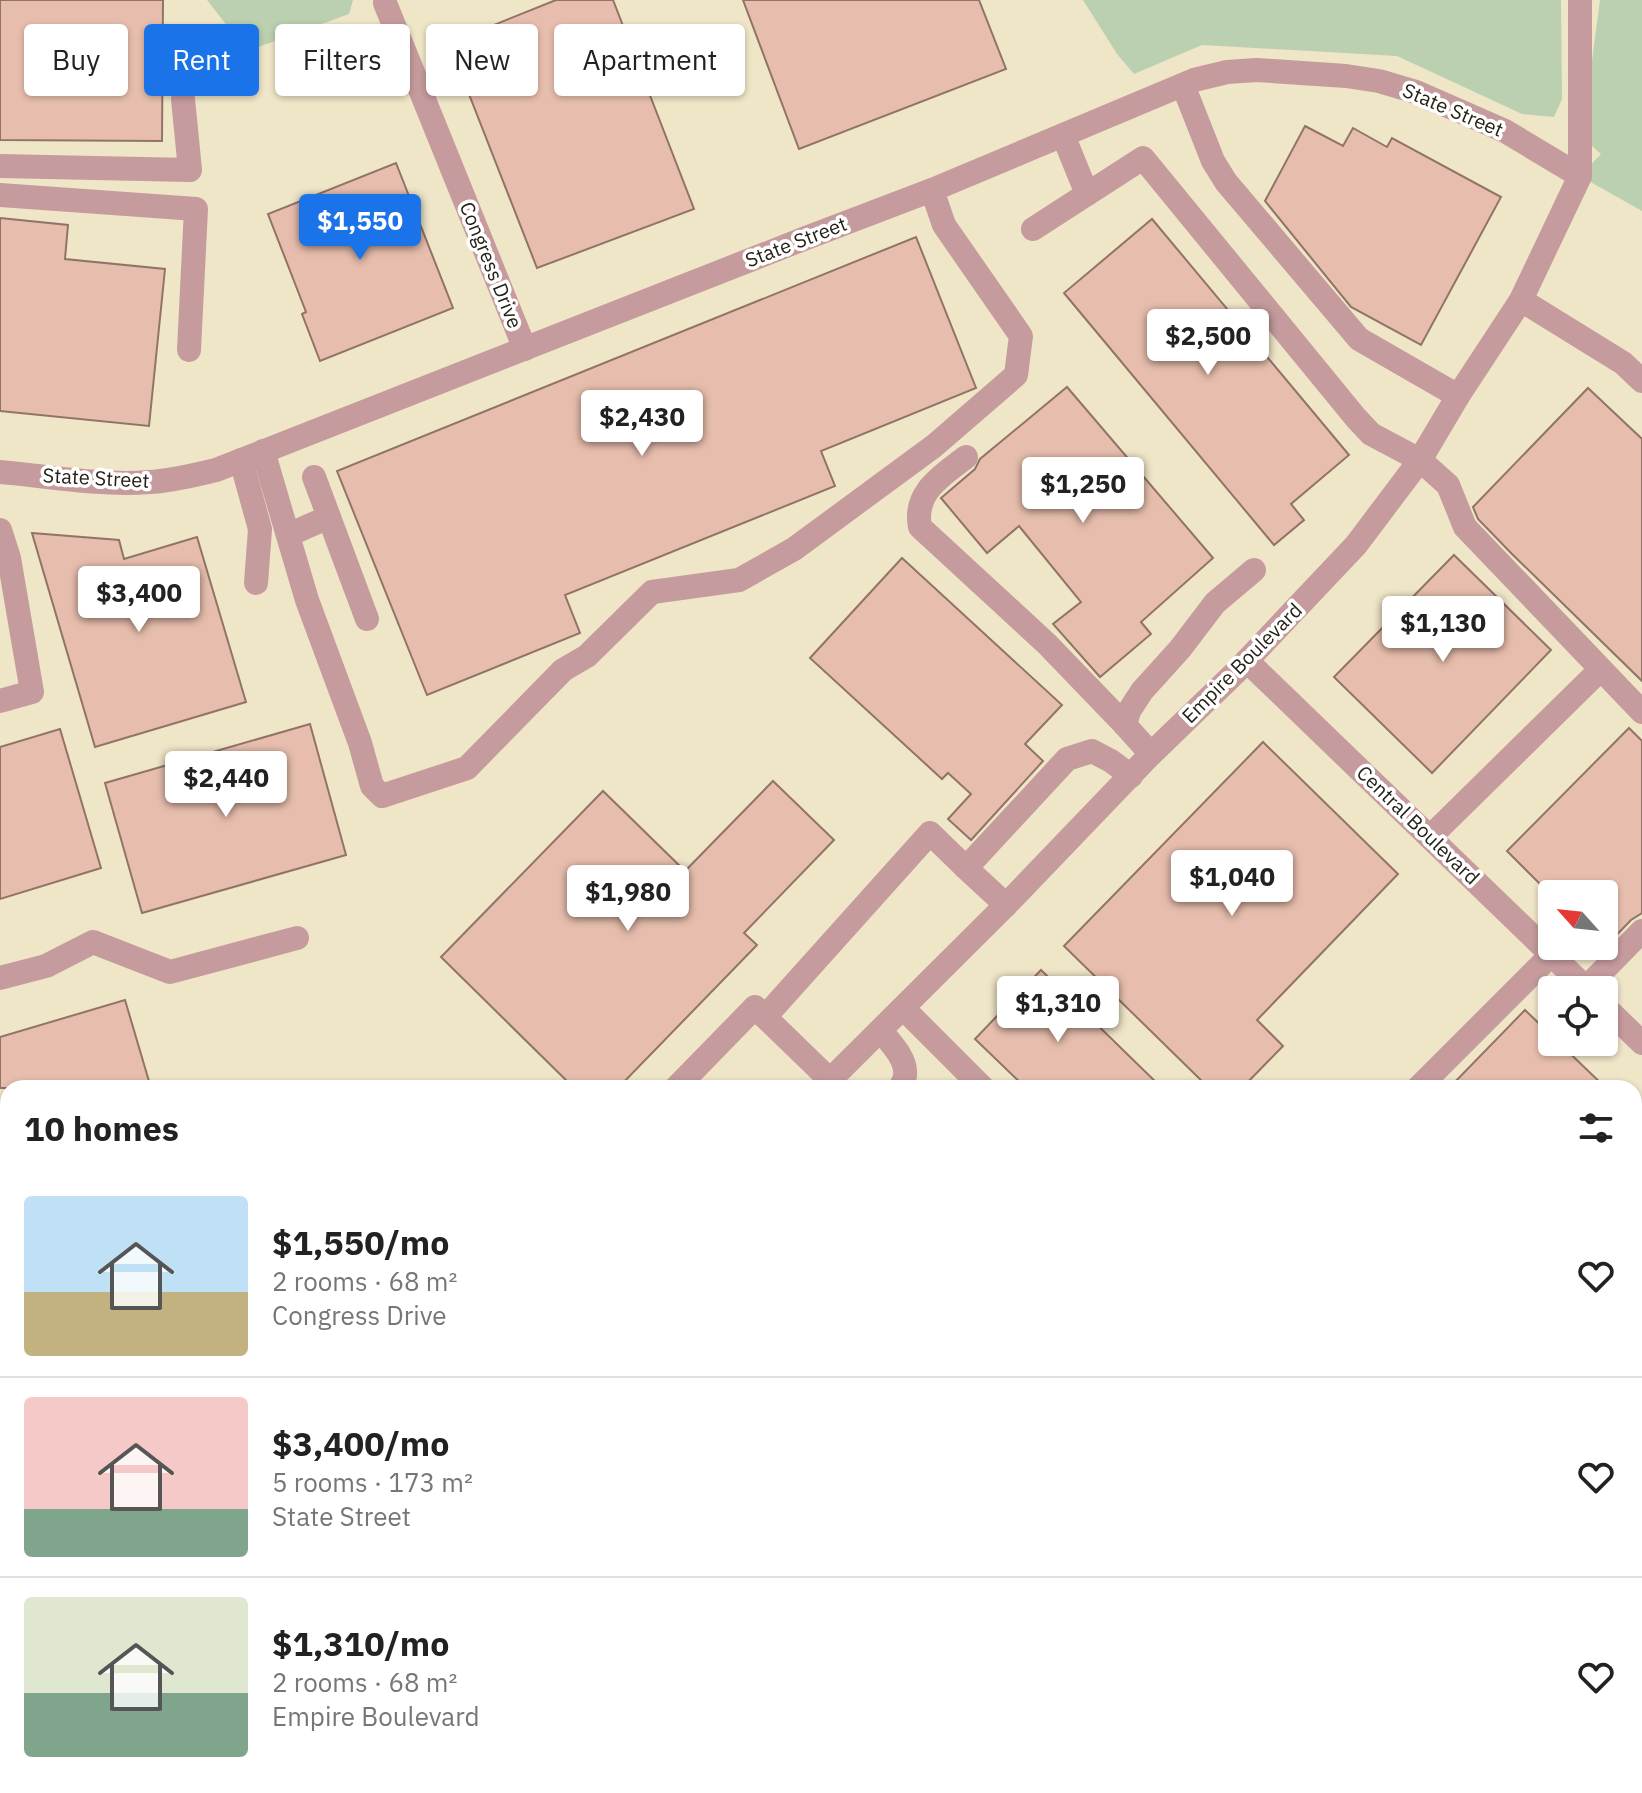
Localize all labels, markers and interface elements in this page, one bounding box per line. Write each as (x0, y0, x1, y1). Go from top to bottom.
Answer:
chip: Buy (24, 24, 128, 96)
chip: Rent (144, 24, 259, 96)
chip: Filters (275, 24, 410, 96)
chip: New (426, 24, 538, 96)
chip: Apartment (554, 24, 745, 96)
street label: State Street (1399, 76, 1508, 143)
pin: $1,550 (295, 194, 425, 262)
street label: Congress Drive (454, 198, 529, 332)
text: $1,550 (317, 203, 403, 237)
street label: State Street (741, 210, 851, 273)
pin: $2,500 (1143, 309, 1273, 377)
text: $2,500 (1165, 318, 1251, 352)
pin: $2,430 (577, 390, 707, 458)
text: $2,430 (599, 399, 685, 433)
pin: $1,250 (1018, 457, 1148, 525)
street label: State Street (42, 461, 150, 494)
text: $1,250 (1040, 466, 1126, 500)
pin: $3,400 (74, 566, 204, 634)
text: $3,400 (96, 575, 182, 609)
pin: $1,130 (1378, 596, 1508, 664)
street label: Empire Boulevard (1176, 597, 1308, 729)
text: $1,130 (1400, 605, 1486, 639)
pin: $2,440 (161, 751, 291, 819)
street label: Central Boulevard (1351, 759, 1486, 890)
text: $2,440 (183, 760, 269, 794)
pin: $1,040 (1167, 850, 1297, 918)
text: $1,040 (1189, 859, 1275, 893)
pin: $1,980 (563, 865, 693, 933)
text: $1,980 (585, 874, 671, 908)
north arrow (1538, 880, 1618, 960)
map controls (1538, 880, 1618, 1056)
pin: $1,310 (993, 976, 1123, 1044)
button: locate (1538, 976, 1618, 1056)
text: $1,310 (1015, 985, 1101, 1019)
text: 10 homes (24, 1106, 179, 1150)
icon: filters (1574, 1106, 1618, 1150)
text: $1,550/mo (272, 1220, 449, 1264)
icon: home (88, 1228, 184, 1324)
icon: heart (1574, 1254, 1618, 1298)
text: 2 rooms · 68 m² (272, 1264, 457, 1298)
text: Congress Drive (272, 1298, 447, 1332)
text: $3,400/mo (272, 1421, 449, 1465)
icon: home (88, 1429, 184, 1525)
icon: heart (1574, 1455, 1618, 1499)
text: 5 rooms · 173 m² (272, 1465, 473, 1499)
text: State Street (272, 1499, 411, 1533)
text: $1,310/mo (272, 1621, 449, 1665)
icon: home (88, 1629, 184, 1725)
icon: heart (1574, 1655, 1618, 1699)
text: 2 rooms · 68 m² (272, 1665, 457, 1699)
text: Empire Boulevard (272, 1699, 480, 1733)

